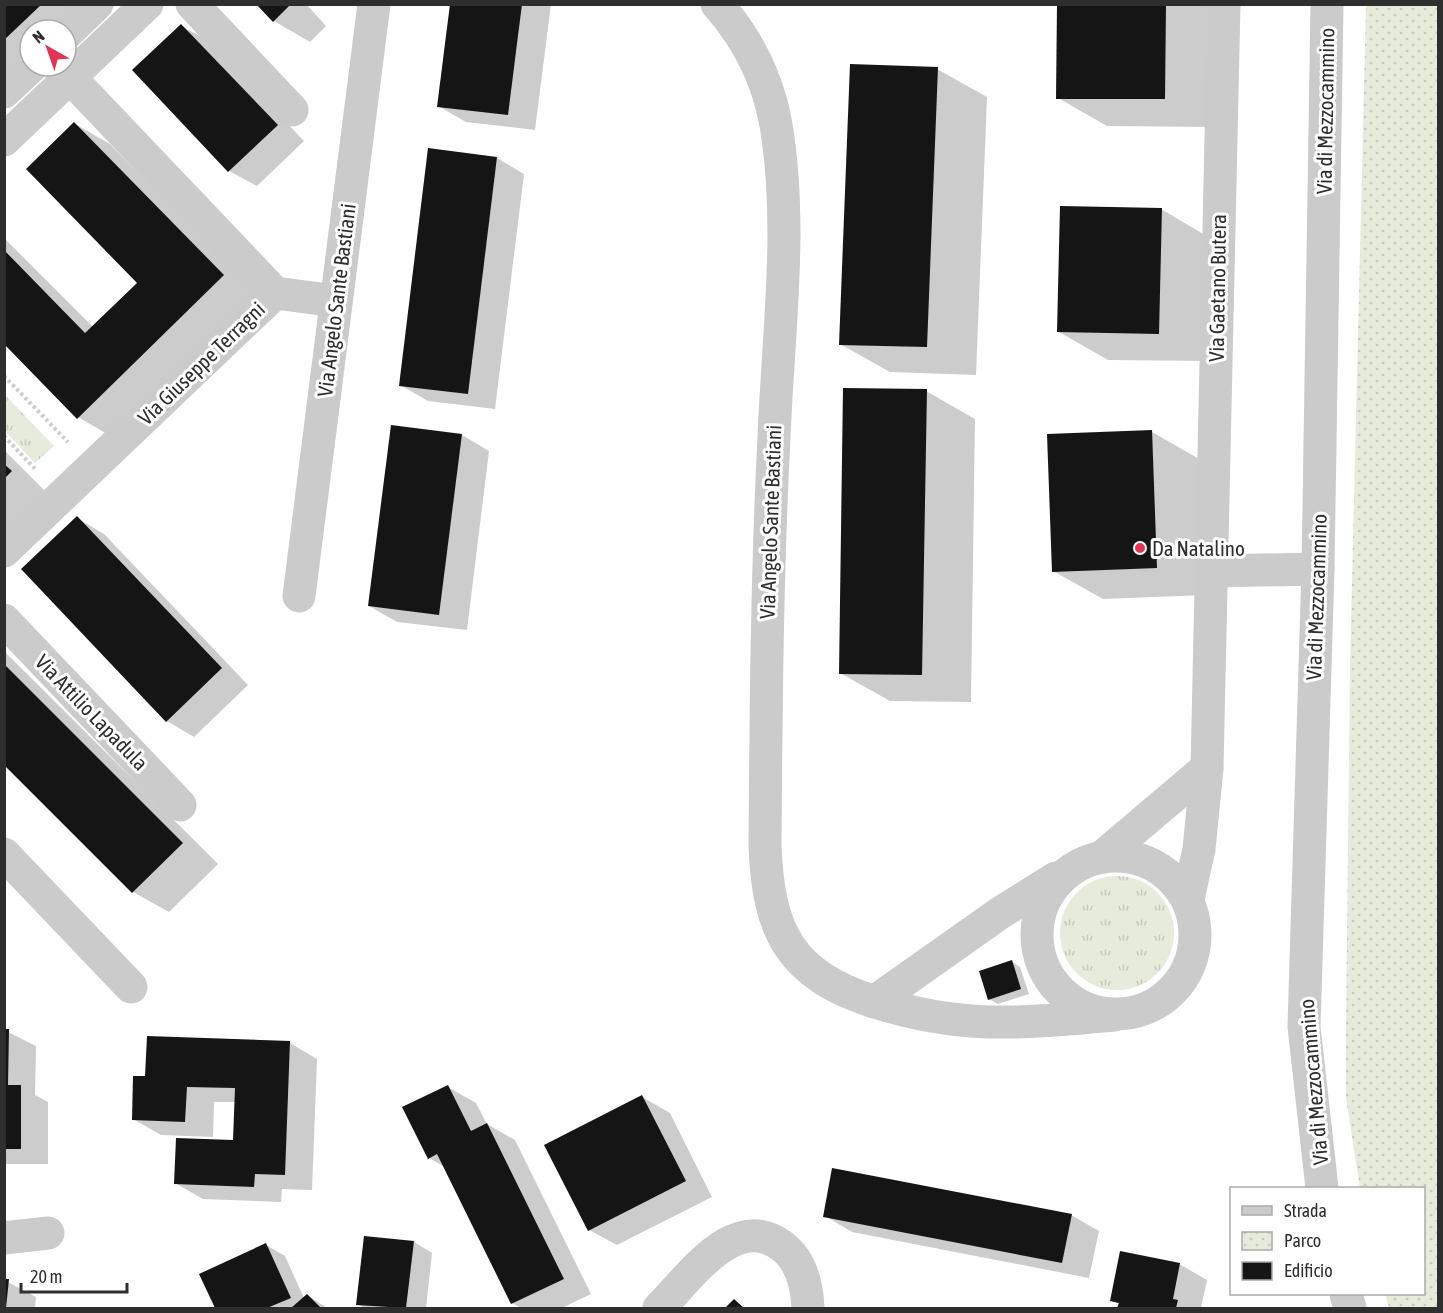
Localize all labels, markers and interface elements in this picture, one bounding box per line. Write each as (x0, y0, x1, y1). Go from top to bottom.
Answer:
north arrow (18, 18, 78, 78)
text: N (29, 27, 48, 46)
street label: Via di Mezzocammino (1312, 28, 1338, 194)
street label: Via Angelo Sante Bastiani (312, 202, 360, 398)
street label: Via Gaetano Butera (1204, 214, 1230, 362)
street label: Via Giuseppe Terragni (133, 297, 269, 429)
street label: Via Angelo Sante Bastiani (755, 424, 785, 620)
street label: Via di Mezzocammino (1301, 513, 1331, 681)
place label: Da Natalino (1152, 536, 1245, 560)
marker: Da Natalino (1133, 541, 1147, 555)
street label: Via Attilio Lapadula (31, 649, 153, 775)
street label: Via di Mezzocammino (1294, 998, 1332, 1166)
legend (1230, 1187, 1425, 1295)
text: Strada (1284, 1200, 1327, 1221)
text: Parco (1284, 1230, 1321, 1251)
scale bar (21, 1256, 128, 1294)
text: Edificio (1284, 1260, 1333, 1281)
text: 20 m (30, 1266, 62, 1287)

